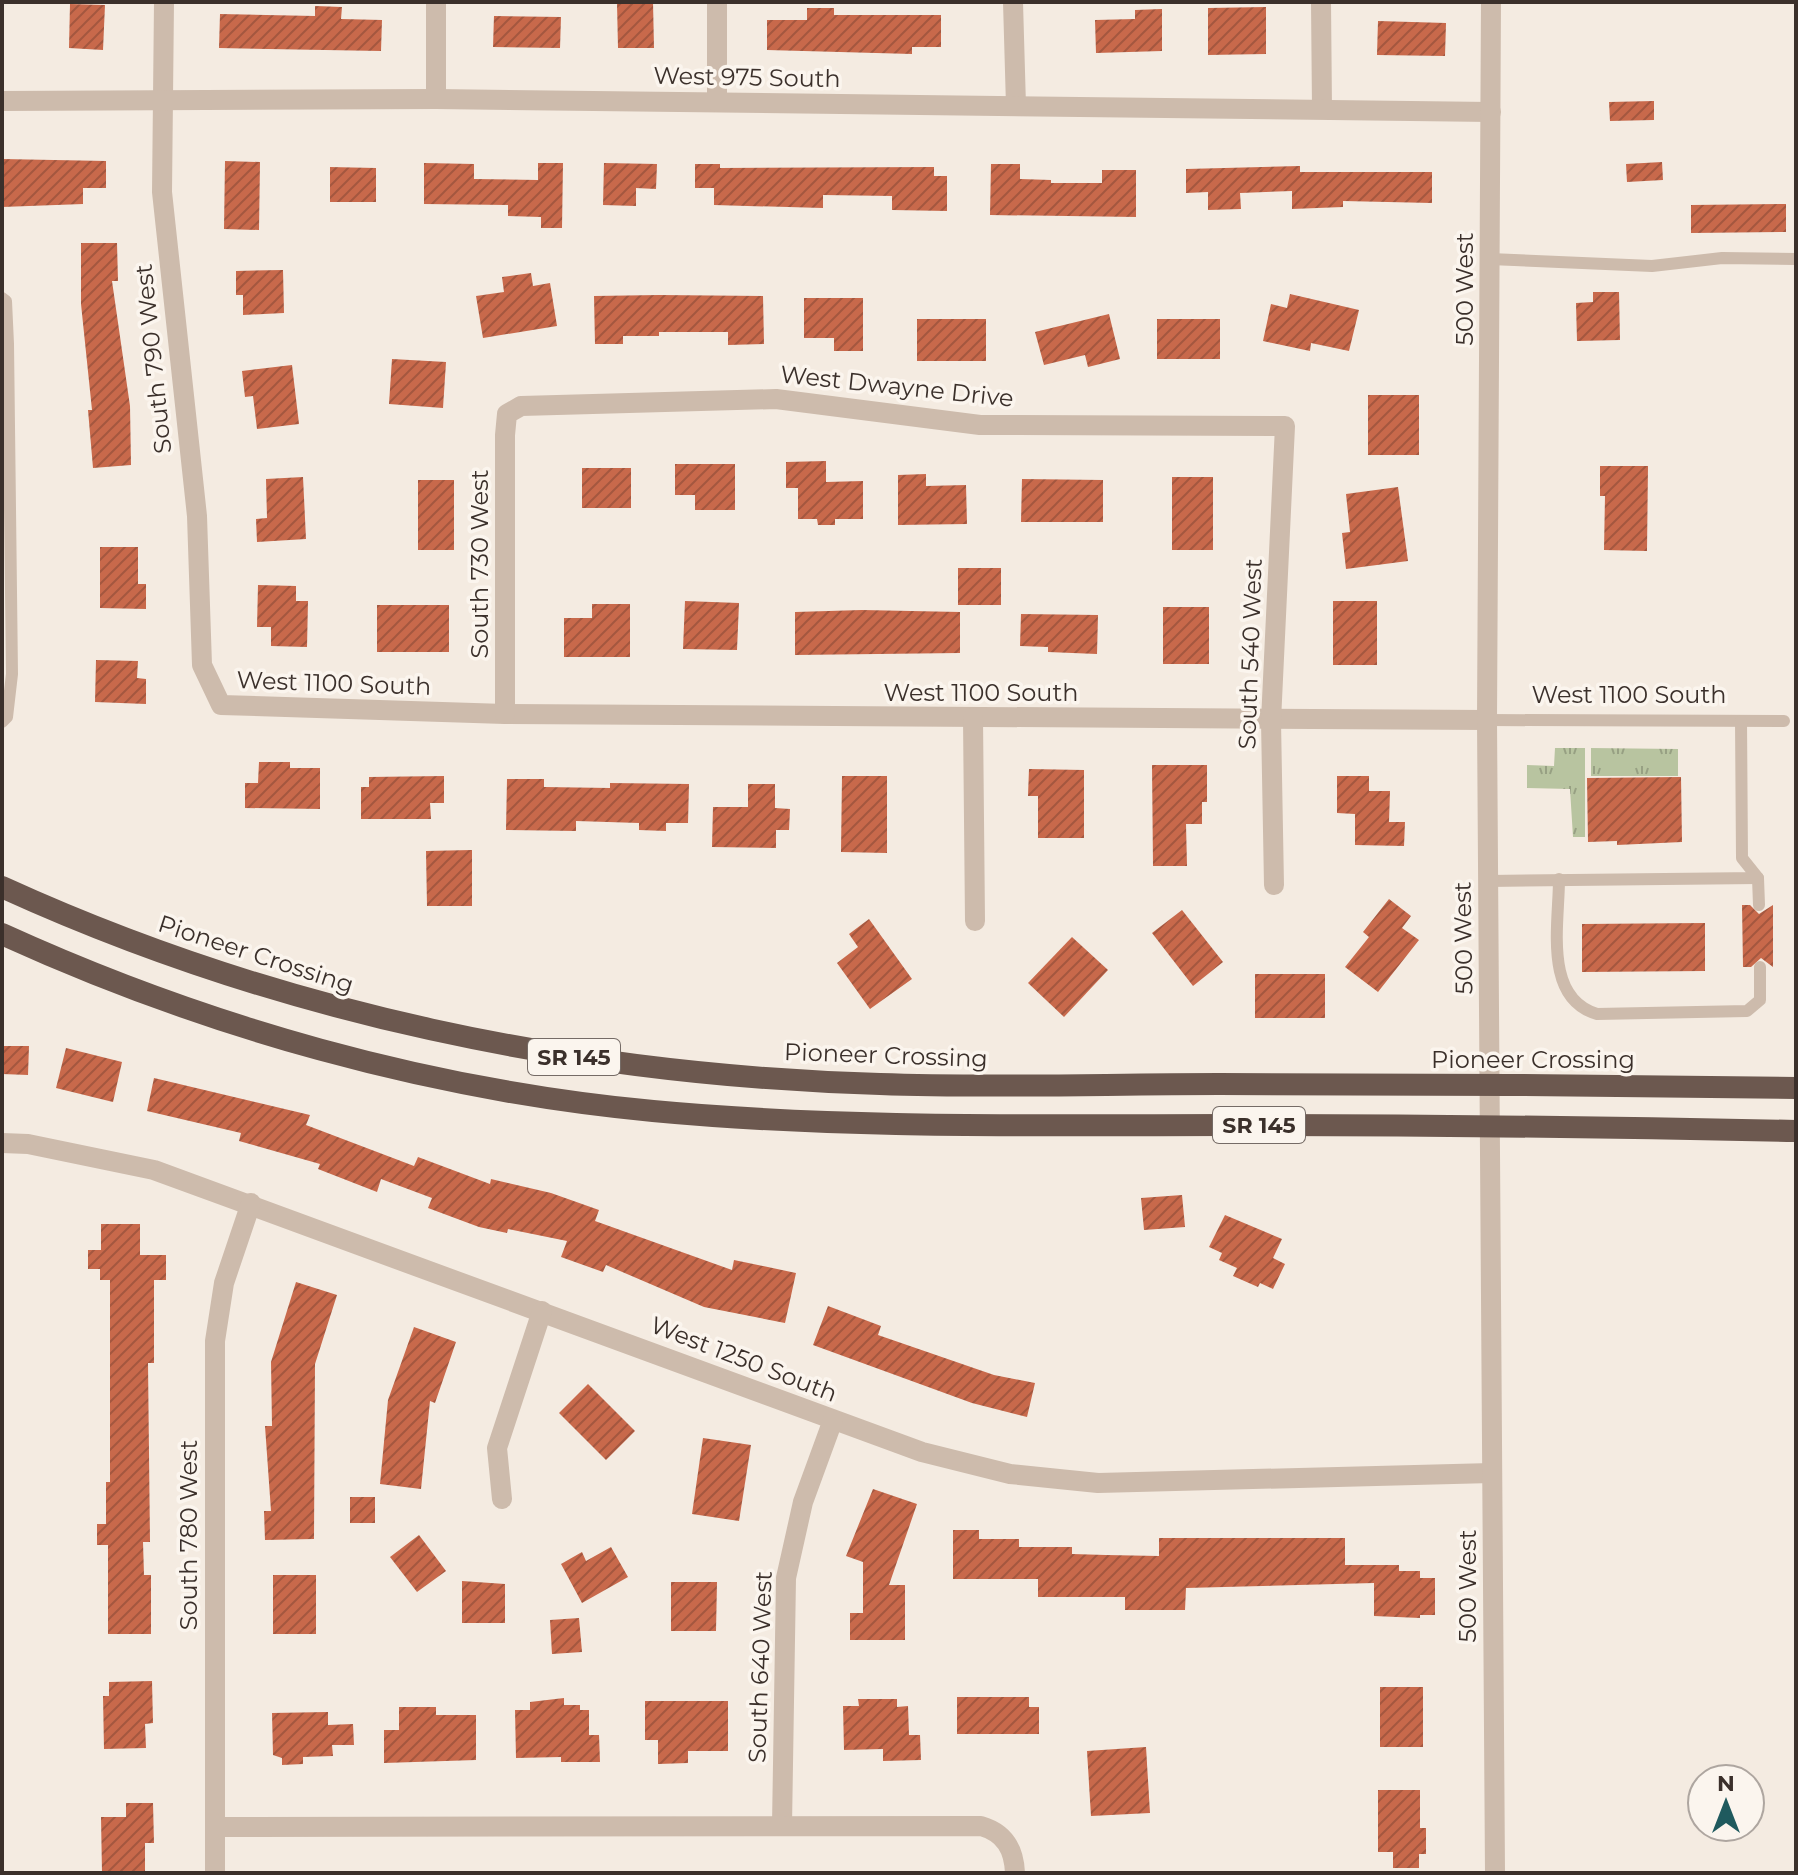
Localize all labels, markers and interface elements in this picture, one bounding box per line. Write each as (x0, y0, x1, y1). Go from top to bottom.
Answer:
street label: West 975 South (653, 61, 841, 93)
street label: 500 West (1450, 232, 1479, 345)
street label: South 790 West (129, 263, 177, 455)
street label: West Dwayne Drive (779, 359, 1015, 413)
street label: South 730 West (465, 469, 494, 659)
street label: South 540 West (1232, 558, 1268, 750)
street label: West 1100 South (236, 665, 432, 701)
street label: West 1100 South (884, 678, 1078, 707)
street label: West 1100 South (1532, 680, 1726, 709)
street label: 500 West (1448, 881, 1478, 995)
street label: Pioneer Crossing (155, 909, 357, 999)
street label: Pioneer Crossing (784, 1037, 988, 1073)
road number: SR 145 (528, 1039, 620, 1075)
street label: Pioneer Crossing (1431, 1045, 1635, 1074)
road number: SR 145 (1213, 1107, 1305, 1143)
street label: West 1250 South (647, 1310, 841, 1408)
street label: South 780 West (174, 1439, 203, 1630)
street label: 500 West (1453, 1529, 1482, 1642)
street label: South 640 West (742, 1570, 778, 1764)
north arrow (1686, 1763, 1766, 1843)
text: N (1717, 1770, 1735, 1797)

